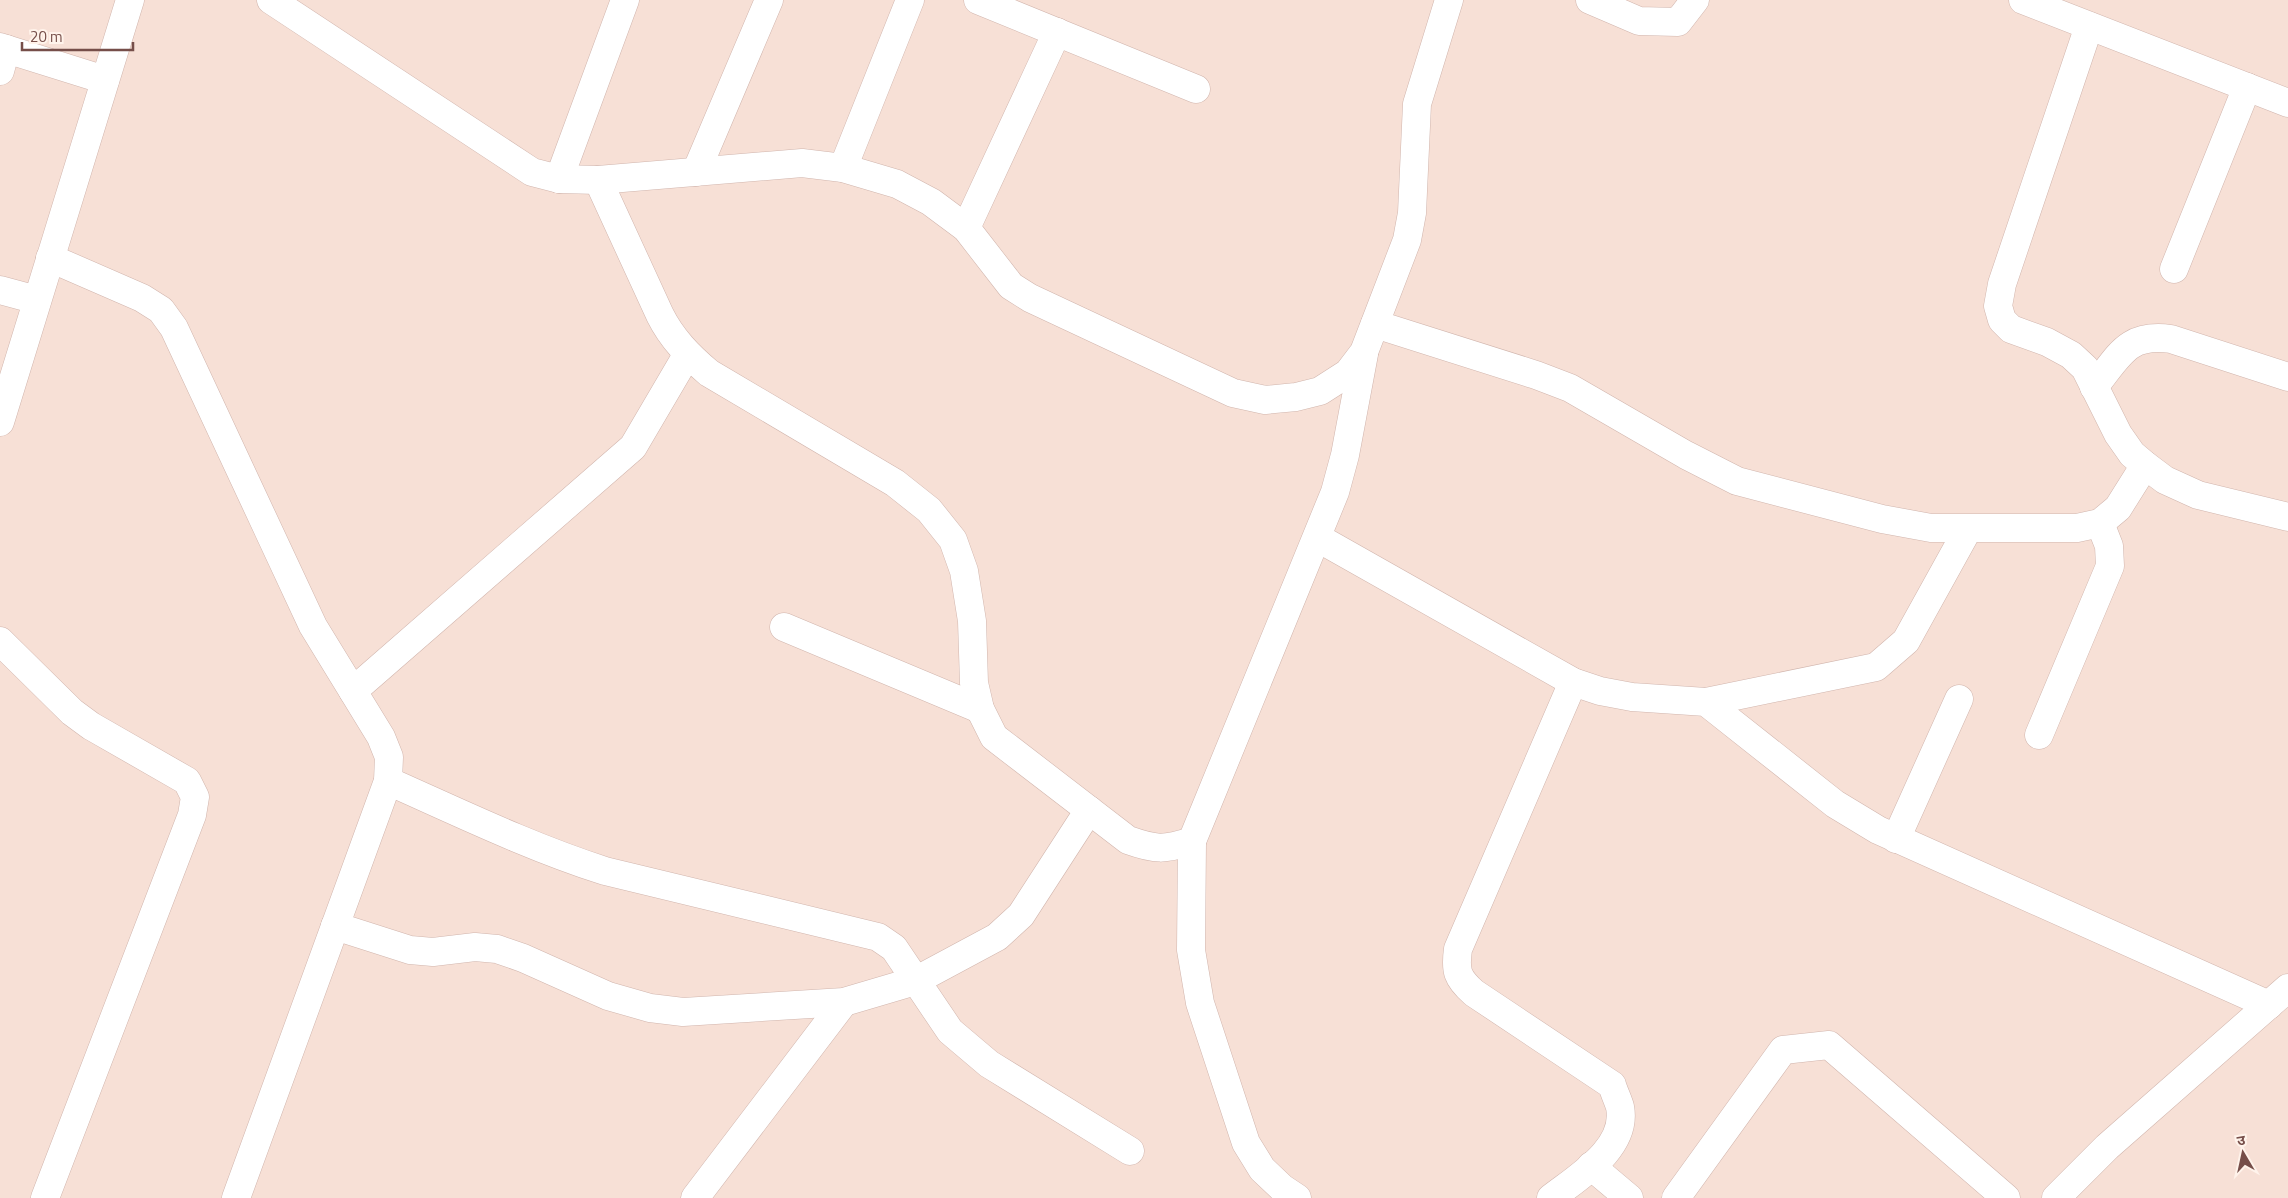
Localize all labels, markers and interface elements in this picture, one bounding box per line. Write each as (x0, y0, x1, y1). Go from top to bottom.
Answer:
scale bar (22, 20, 134, 52)
text: 20 m (30, 25, 63, 48)
north arrow (2218, 1128, 2268, 1178)
text: उ (2235, 1129, 2247, 1151)

